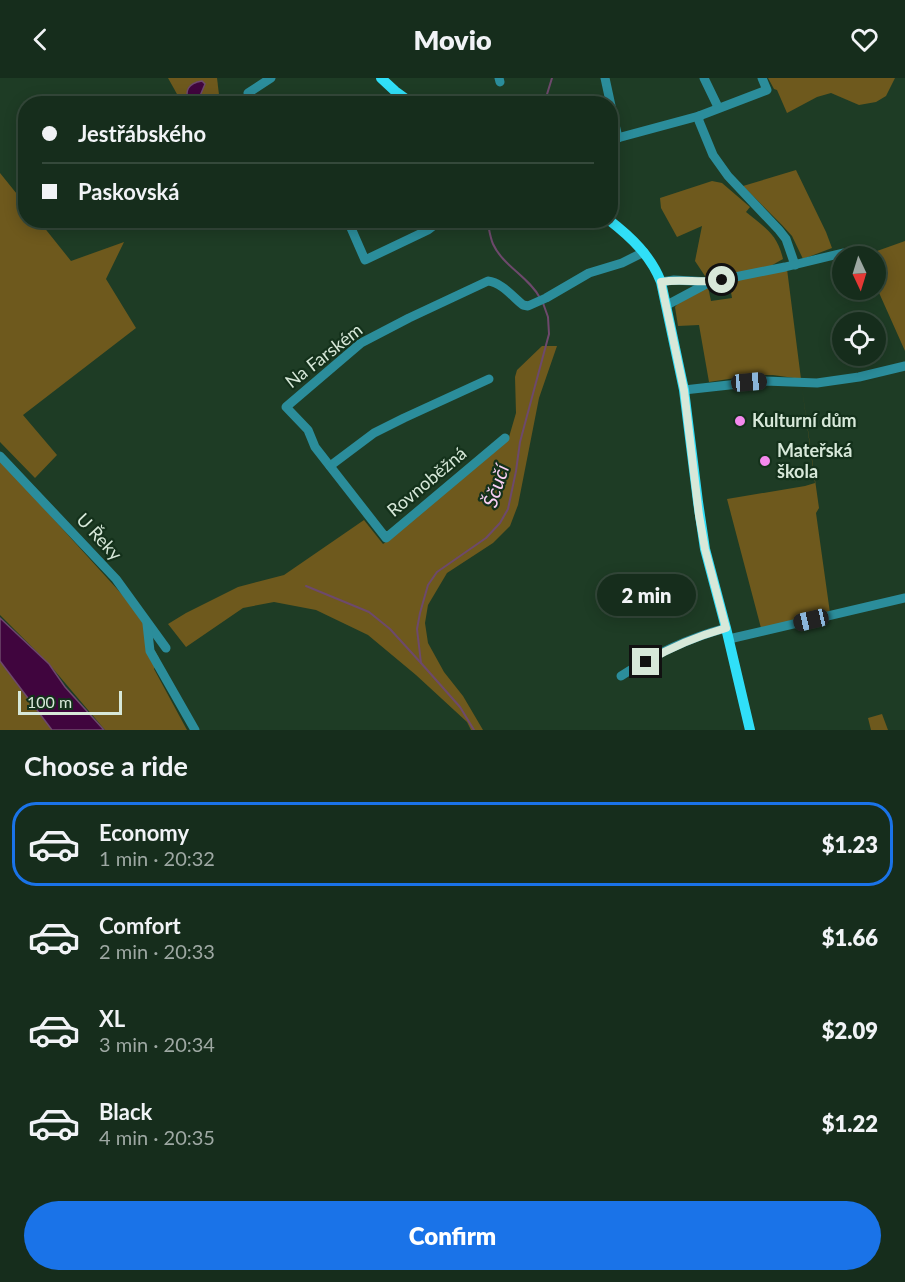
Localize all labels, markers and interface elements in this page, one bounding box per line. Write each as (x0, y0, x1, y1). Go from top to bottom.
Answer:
icon: back (24, 23, 57, 56)
text: Movio (413, 23, 492, 56)
icon: heart (848, 23, 881, 56)
text: Jestřábského (78, 120, 206, 147)
text: Paskovská (78, 178, 180, 205)
north arrow (832, 246, 886, 300)
map controls (832, 246, 886, 366)
route start (708, 266, 735, 293)
button: locate (832, 312, 886, 366)
street label: Na Farském (280, 318, 366, 392)
car (730, 371, 768, 393)
place label: Kulturní dům (752, 409, 857, 431)
marker: Kulturní dům (733, 414, 747, 428)
place label: Mateřská škola (777, 439, 852, 482)
street label: Rovnoběžná (382, 442, 471, 521)
marker: Mateřská škola (758, 454, 772, 468)
water label: Ščučí (477, 460, 514, 510)
street label: U Řeky (72, 508, 128, 565)
callout: 2 min (596, 575, 696, 617)
text: 2 min (622, 583, 671, 607)
car (791, 607, 831, 633)
route end (632, 648, 659, 675)
scale bar (18, 688, 122, 716)
text: 100 m (27, 692, 72, 711)
text: Choose a ride (24, 749, 188, 782)
icon: car (27, 817, 81, 871)
text: Economy (99, 819, 189, 846)
text: $1.23 (822, 831, 878, 858)
text: 1 min · 20:32 (99, 846, 215, 870)
icon: car (27, 910, 81, 964)
text: Comfort (99, 912, 181, 939)
text: $1.66 (822, 924, 878, 951)
text: 2 min · 20:33 (99, 939, 215, 963)
icon: car (27, 1003, 81, 1057)
text: XL (99, 1005, 125, 1032)
text: $2.09 (822, 1017, 878, 1044)
text: 3 min · 20:34 (99, 1032, 215, 1056)
icon: car (27, 1096, 81, 1150)
text: Black (99, 1098, 152, 1125)
text: $1.22 (822, 1110, 878, 1137)
text: 4 min · 20:35 (99, 1125, 215, 1149)
button: Confirm (24, 1201, 881, 1270)

